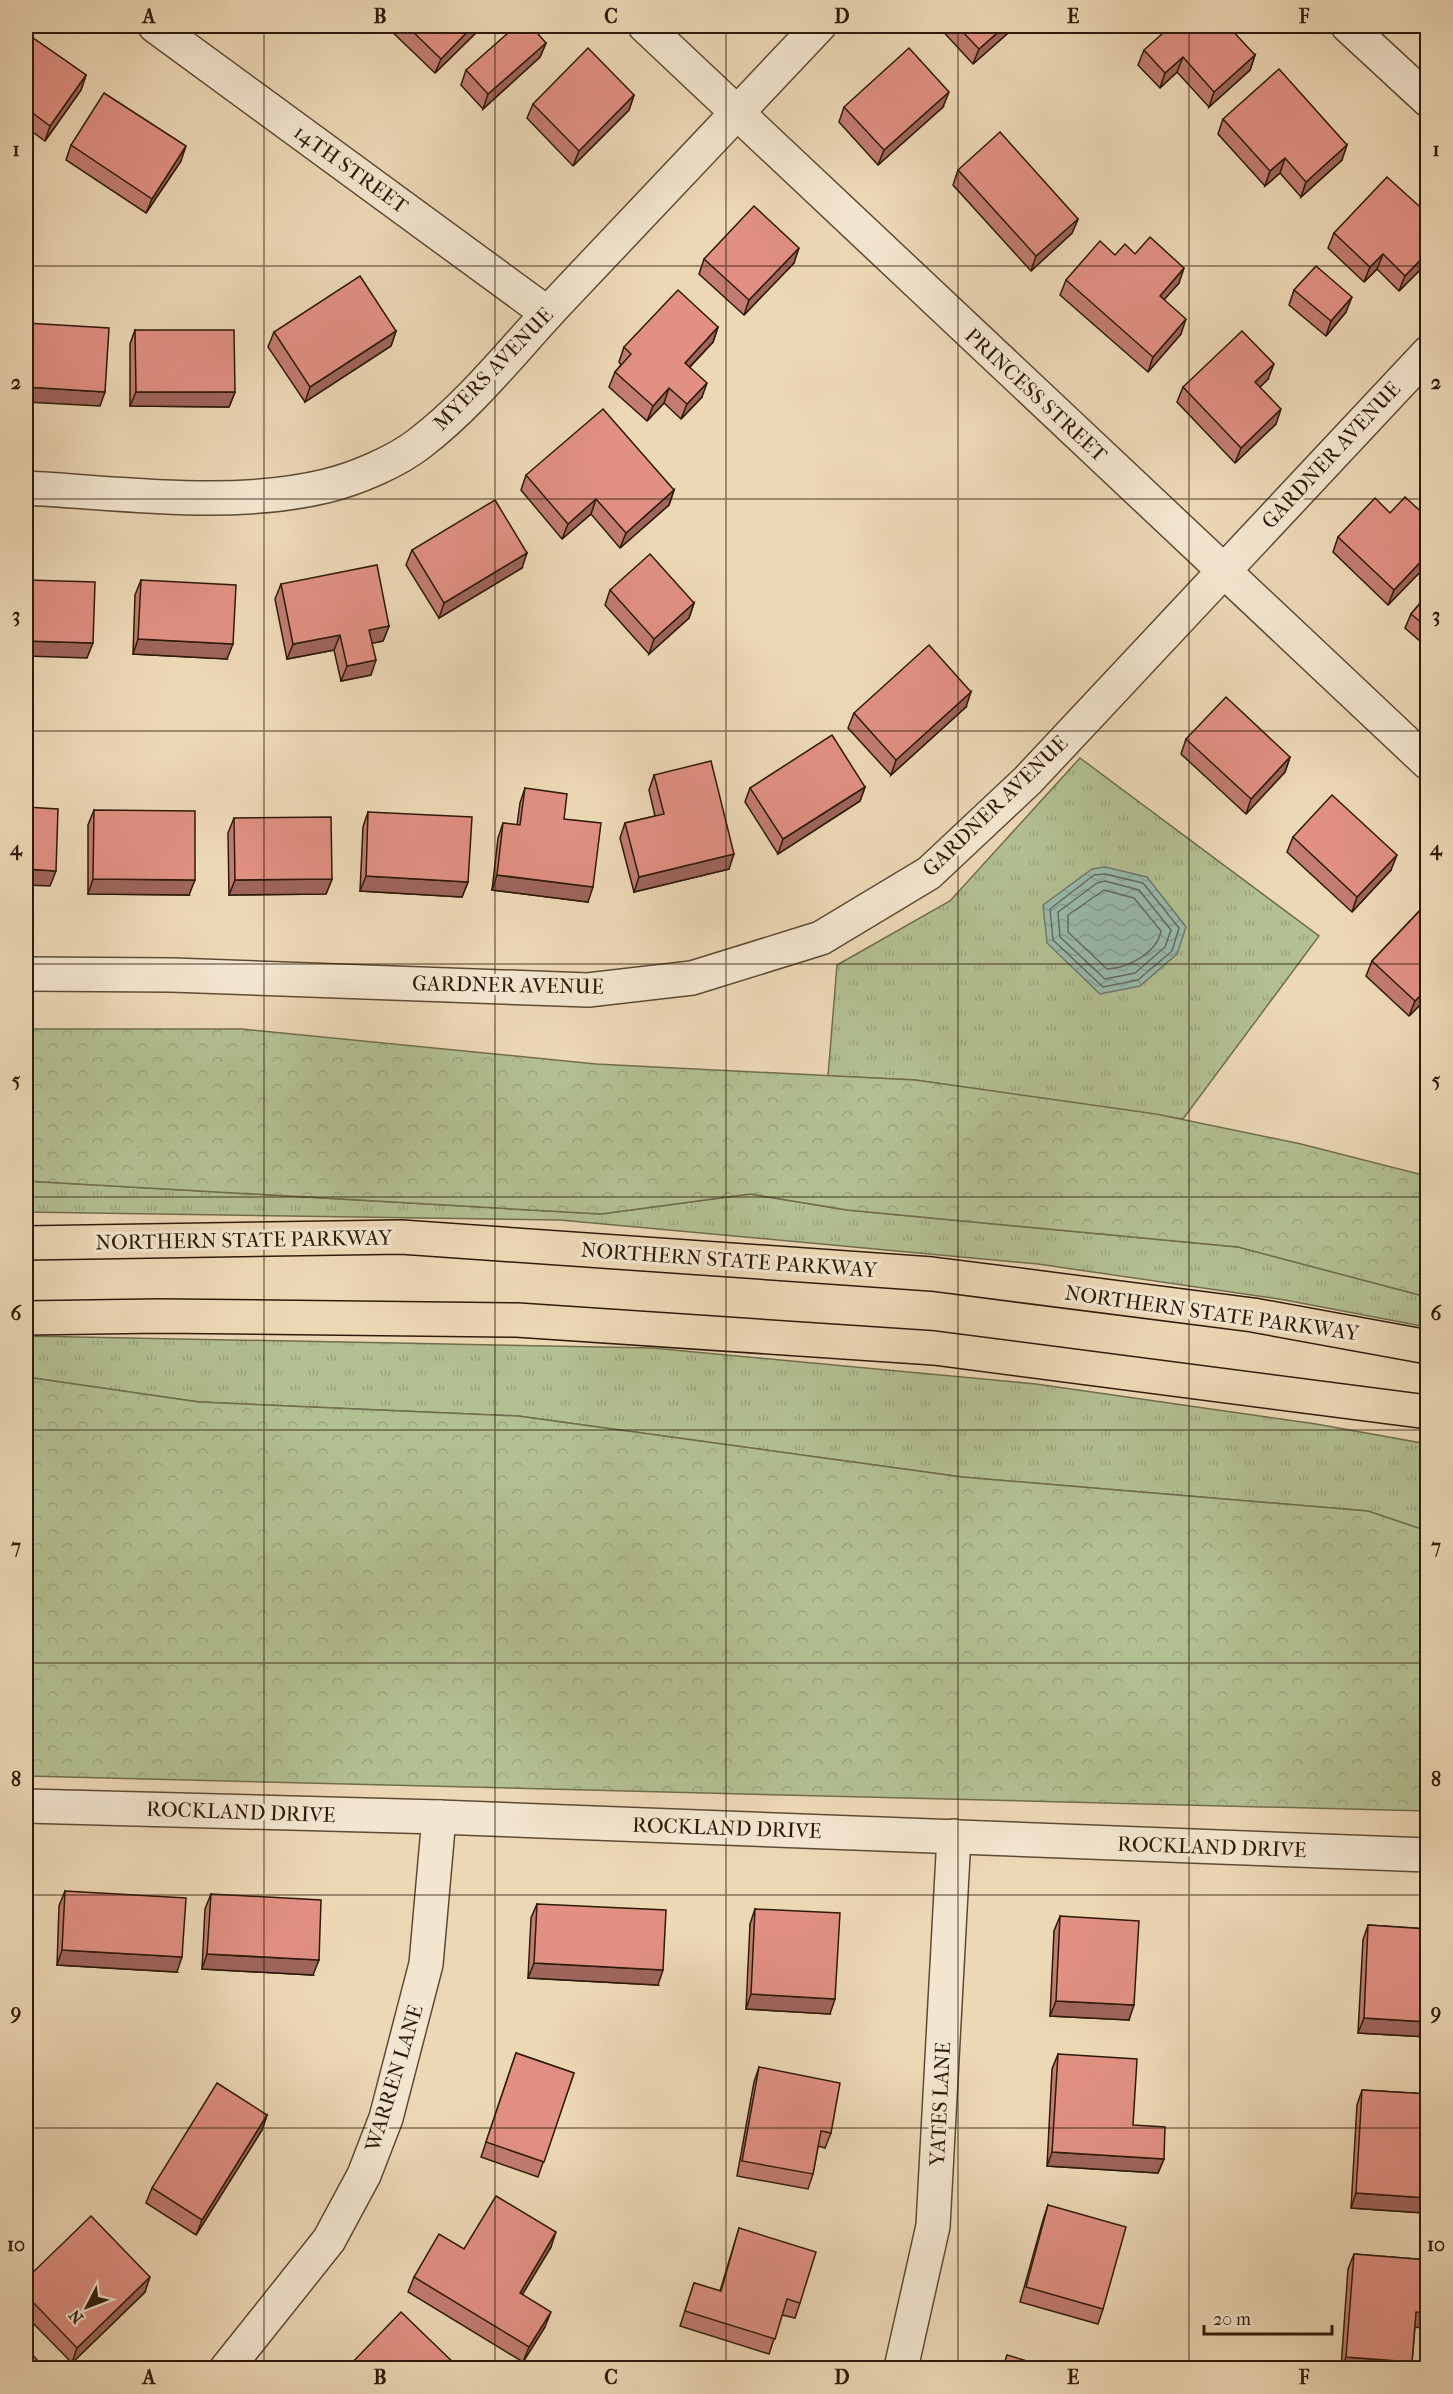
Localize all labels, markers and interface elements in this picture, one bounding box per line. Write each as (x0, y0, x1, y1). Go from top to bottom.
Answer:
text: A (141, 5, 157, 28)
text: B (373, 5, 387, 28)
text: C (604, 5, 618, 28)
text: D (834, 5, 850, 28)
text: E (1067, 5, 1079, 28)
text: F (1298, 5, 1310, 28)
street label: 14TH STREET (289, 120, 413, 219)
text: 1 (12, 138, 20, 161)
text: 1 (1432, 138, 1440, 161)
street label: MYERS AVENUE (428, 303, 558, 435)
street label: PRINCESS STREET (960, 323, 1112, 467)
text: 2 (11, 371, 21, 394)
text: 2 (1431, 371, 1441, 394)
street label: GARDNER AVENUE (1257, 377, 1405, 533)
text: 3 (12, 604, 20, 627)
text: 3 (1432, 604, 1440, 627)
street label: GARDNER AVENUE (918, 731, 1072, 881)
text: 4 (9, 837, 23, 861)
text: 4 (1429, 837, 1443, 861)
street label: GARDNER AVENUE (412, 971, 604, 999)
text: 5 (12, 1069, 21, 1092)
text: 5 (1432, 1069, 1441, 1092)
street label: NORTHERN STATE PARKWAY (95, 1225, 393, 1255)
street label: NORTHERN STATE PARKWAY (580, 1238, 879, 1282)
street label: NORTHERN STATE PARKWAY (1063, 1280, 1361, 1346)
text: 6 (11, 1302, 23, 1325)
text: 6 (1431, 1302, 1443, 1325)
text: 7 (10, 1535, 21, 1558)
text: 7 (1430, 1535, 1441, 1558)
text: 8 (11, 1768, 21, 1791)
text: 8 (1431, 1768, 1441, 1791)
street label: ROCKLAND DRIVE (146, 1797, 336, 1827)
street label: ROCKLAND DRIVE (632, 1813, 822, 1843)
street label: ROCKLAND DRIVE (1117, 1832, 1307, 1862)
text: 9 (10, 2001, 21, 2024)
text: 9 (1430, 2001, 1441, 2024)
street label: WARREN LANE (360, 2002, 428, 2155)
street label: YATES LANE (925, 2041, 955, 2168)
text: 10 (7, 2233, 25, 2256)
text: 10 (1427, 2233, 1445, 2256)
north arrow (57, 2277, 117, 2337)
scale bar (1204, 2298, 1332, 2336)
text: N (65, 2305, 87, 2328)
text: 20 m (1213, 2309, 1251, 2330)
text: A (141, 2366, 157, 2389)
text: B (373, 2366, 387, 2389)
text: C (604, 2366, 618, 2389)
text: D (834, 2366, 850, 2389)
text: E (1067, 2366, 1079, 2389)
text: F (1298, 2366, 1310, 2389)

